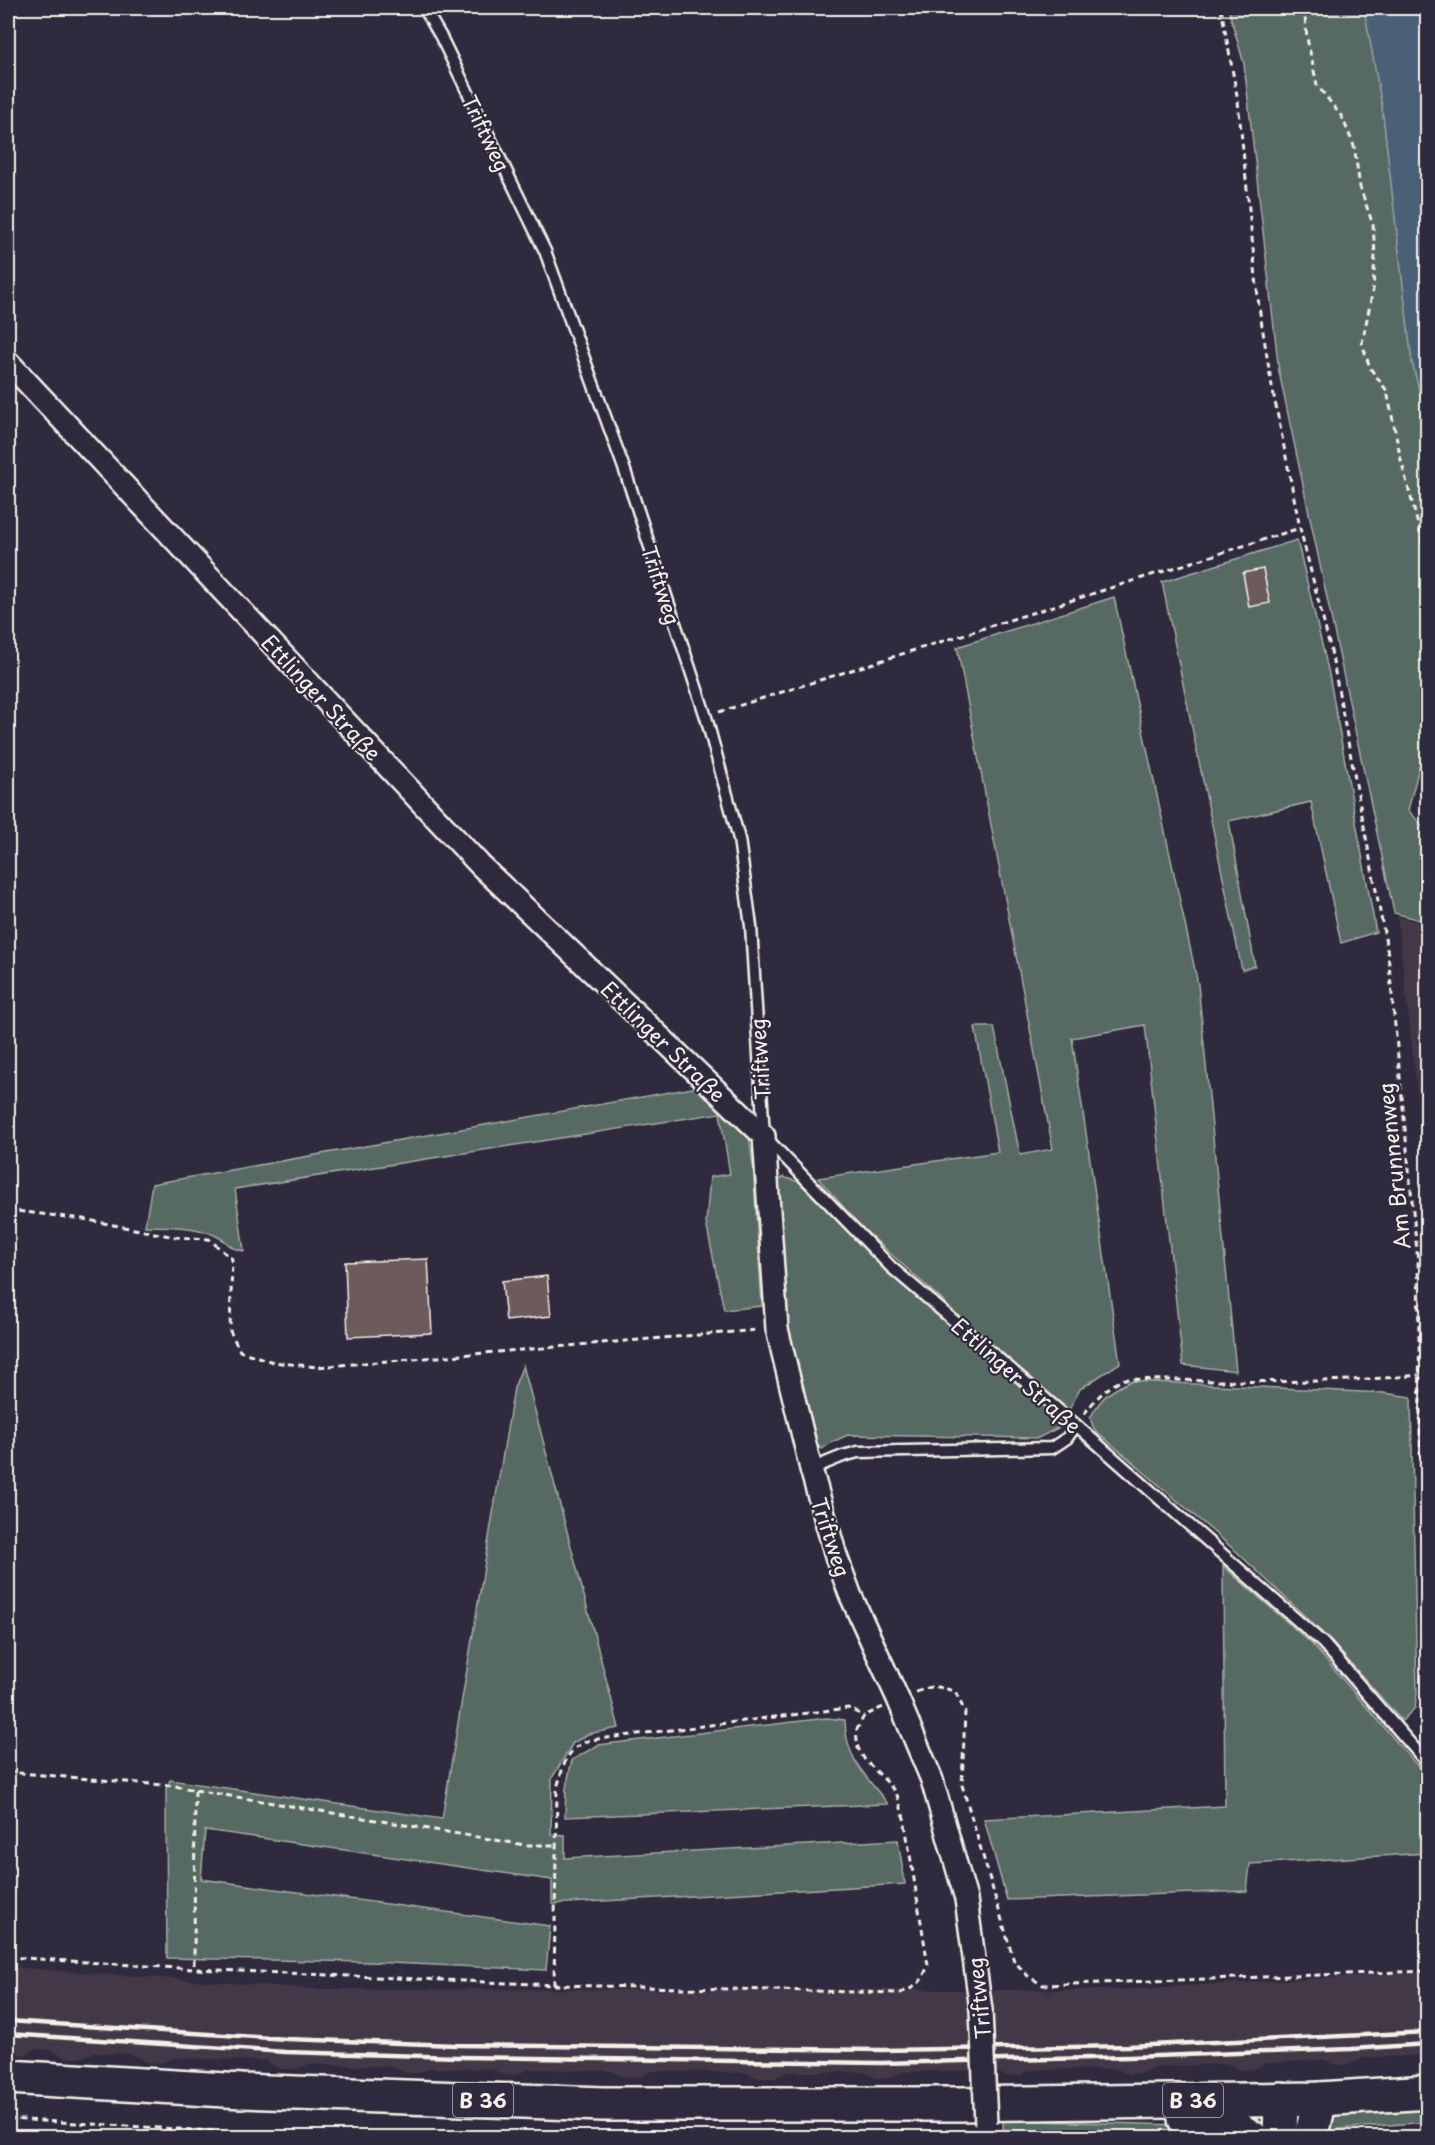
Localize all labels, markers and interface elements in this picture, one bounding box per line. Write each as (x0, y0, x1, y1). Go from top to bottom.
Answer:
street label: Triftweg (455, 89, 519, 177)
street label: Triftweg (634, 541, 690, 629)
street label: Ettlinger Straße (255, 626, 389, 768)
street label: Ettlinger Straße (594, 973, 734, 1109)
street label: Triftweg (740, 1017, 778, 1101)
street label: Am Brunnenweg (1368, 1081, 1418, 1251)
street label: Ettlinger Straße (945, 1309, 1089, 1441)
street label: Triftweg (804, 1493, 860, 1581)
street label: Triftweg (958, 1955, 998, 2041)
road number: B 36 (453, 2083, 513, 2117)
road number: B 36 (1163, 2083, 1223, 2117)

